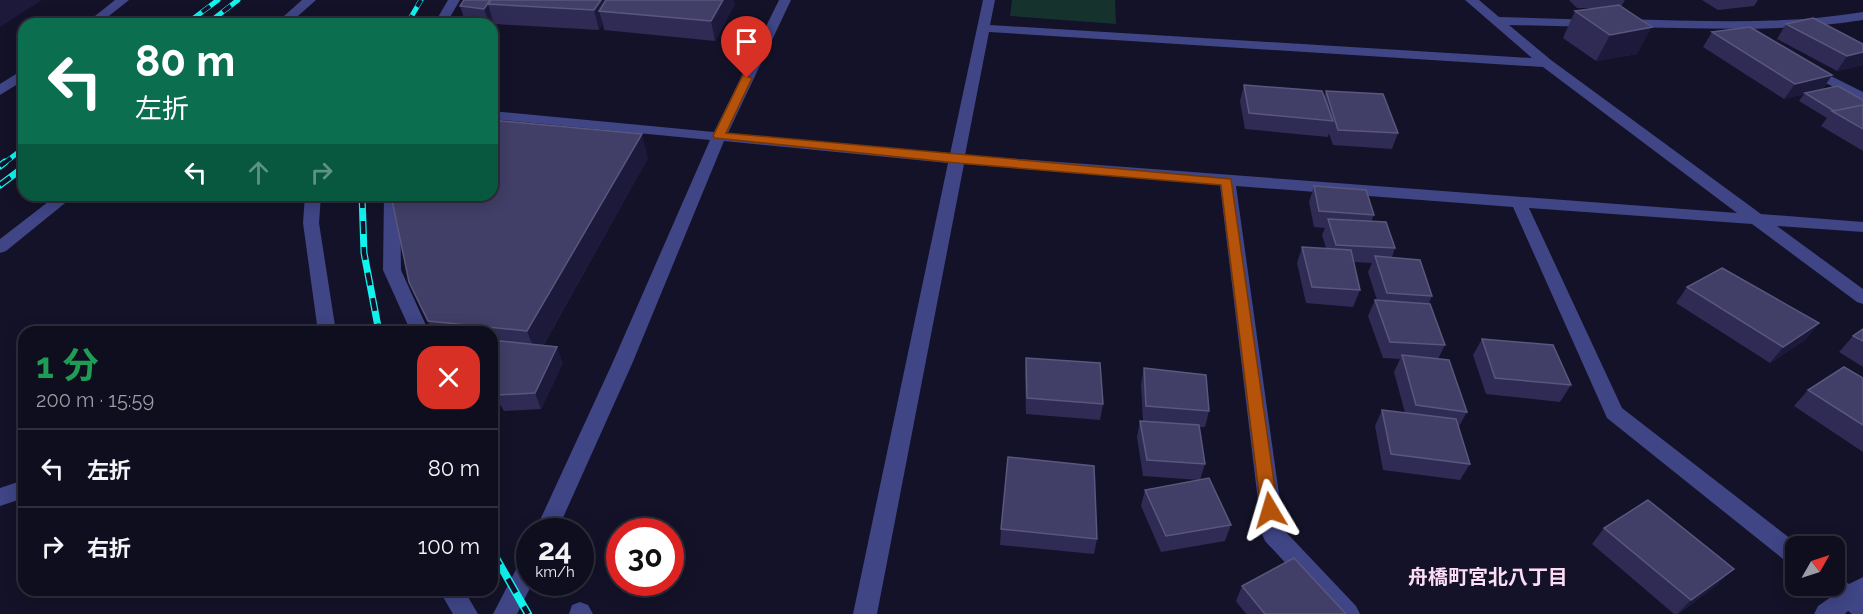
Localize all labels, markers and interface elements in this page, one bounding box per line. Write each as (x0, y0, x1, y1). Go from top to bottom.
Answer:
pin (721, 16, 772, 78)
icon: arrive (730, 25, 763, 58)
text: 80 m (135, 37, 235, 86)
icon: left (36, 42, 114, 120)
text: 左折 (135, 93, 189, 124)
icon: left (179, 156, 212, 189)
icon: ahead (242, 156, 275, 189)
icon: right (305, 156, 338, 189)
text: 1 分 (36, 344, 98, 386)
button: close (417, 346, 480, 409)
text: 200 m · 15:59 (36, 388, 154, 412)
icon: left (36, 452, 69, 485)
text: 80 m (428, 455, 480, 481)
text: 左折 (87, 457, 131, 483)
position arrow (1238, 478, 1302, 542)
speed limit sign: 30 (606, 518, 684, 596)
icon: right (36, 530, 69, 563)
text: 24 (538, 532, 572, 567)
text: 100 m (418, 533, 480, 559)
text: 右折 (87, 535, 131, 561)
north arrow (1785, 536, 1845, 596)
map controls (1785, 536, 1845, 596)
text: km/h (535, 563, 575, 581)
district label: 舟橋町宮北八丁目 (1408, 565, 1568, 589)

